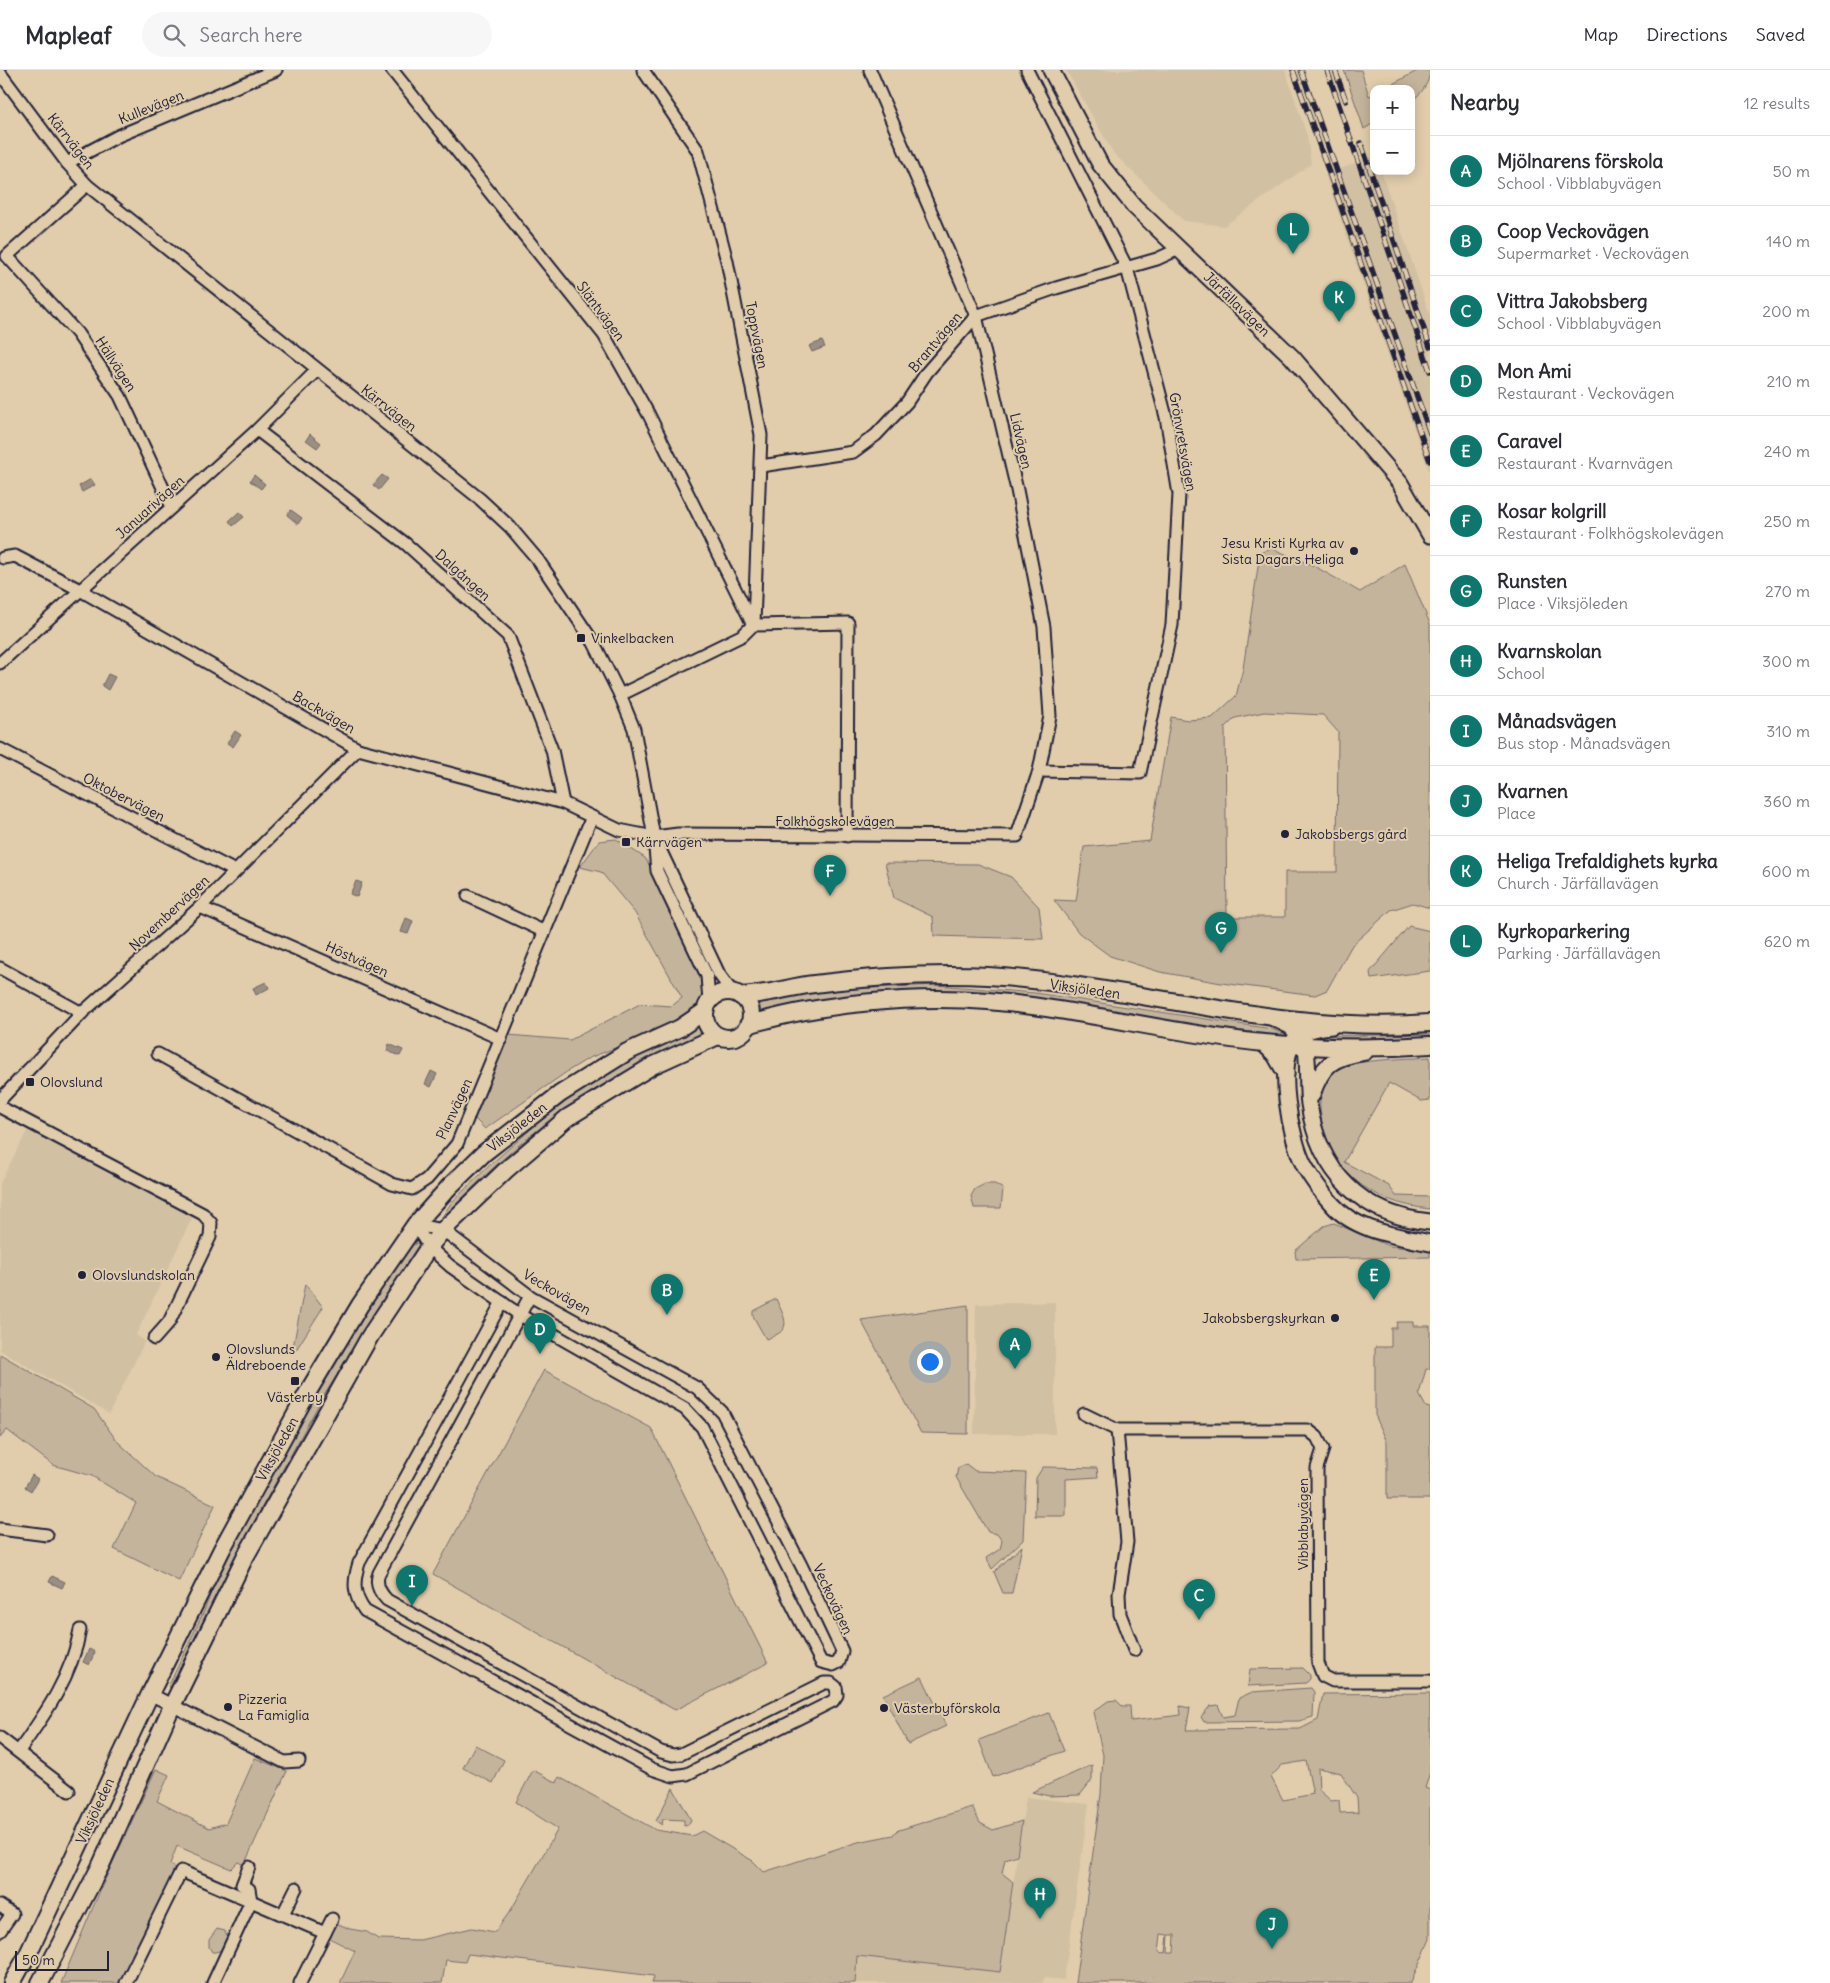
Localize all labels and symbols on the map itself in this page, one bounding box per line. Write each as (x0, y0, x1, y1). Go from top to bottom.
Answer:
street label: Kullevägen (116, 86, 186, 128)
street label: Kärrvägen (44, 109, 98, 173)
pin: L (1277, 213, 1309, 254)
street label: Järfällavägen (1200, 268, 1274, 340)
street label: Släntvägen (573, 278, 629, 344)
pin: K (1323, 281, 1355, 322)
street label: Toppvägen (742, 300, 772, 370)
street label: Brantvägen (904, 308, 966, 376)
street label: Hällvägen (91, 333, 141, 395)
street label: Kärrvägen (357, 381, 421, 435)
street label: Grönvretsvägen (1165, 391, 1201, 493)
street label: Lidvägen (1006, 411, 1036, 471)
street label: Januarivägen (112, 471, 188, 543)
place label: Jesu Kristi Kyrka av Sista Dagars Heliga (1221, 534, 1344, 568)
street label: Dalgången (432, 545, 494, 605)
marker: Jesu Kristi Kyrka av Sista Dagars Heliga (1348, 545, 1360, 557)
place label: Vinkelbacken (591, 629, 674, 647)
marker: Vinkelbacken (575, 632, 587, 644)
street label: Backvägen (289, 687, 359, 737)
street label: Oktobervägen (80, 769, 168, 825)
street label: Folkhögskolevägen (775, 812, 895, 830)
place label: Jakobsbergs gård (1295, 825, 1407, 843)
marker: Jakobsbergs gård (1279, 828, 1291, 840)
place label: Kärrvägen (636, 833, 702, 851)
marker: Kärrvägen (620, 836, 632, 848)
pin: F (814, 855, 846, 896)
street label: Novembervägen (125, 871, 213, 955)
pin: G (1205, 912, 1237, 953)
street label: Höstvägen (323, 937, 391, 981)
street label: Viksjöleden (1049, 975, 1121, 1003)
place label: Olovslund (40, 1073, 103, 1091)
street label: Planvägen (432, 1075, 476, 1143)
marker: Olovslund (24, 1076, 36, 1088)
street label: Viksjöleden (484, 1098, 550, 1156)
pin: E (1358, 1259, 1390, 1300)
street label: Veckovägen (520, 1265, 594, 1319)
place label: Olovslundskolan (92, 1266, 195, 1284)
marker: Olovslundskolan (76, 1269, 88, 1281)
pin: B (651, 1274, 683, 1315)
place label: Jakobsbergskyrkan (1202, 1309, 1325, 1327)
marker: Jakobsbergskyrkan (1329, 1312, 1341, 1324)
pin: D (524, 1313, 556, 1354)
pin: A (999, 1328, 1031, 1369)
place label: Olovslunds Äldreboende (226, 1340, 306, 1374)
your location (917, 1349, 943, 1375)
marker: Olovslunds Äldreboende (210, 1351, 222, 1363)
marker: Västerby (289, 1375, 301, 1387)
place label: Västerby (267, 1388, 323, 1406)
street label: Viksjöleden (252, 1414, 302, 1484)
street label: Vibblabyvägen (1294, 1478, 1312, 1570)
street label: Veckovägen (809, 1561, 857, 1637)
pin: I (396, 1565, 428, 1606)
pin: C (1183, 1579, 1215, 1620)
place label: Pizzeria La Famiglia (238, 1690, 310, 1724)
place label: Västerbyförskola (894, 1699, 1000, 1717)
marker: Pizzeria La Famiglia (222, 1701, 234, 1713)
marker: Västerbyförskola (878, 1702, 890, 1714)
street label: Viksjöleden (72, 1775, 118, 1847)
pin: H (1024, 1878, 1056, 1919)
pin: J (1256, 1908, 1288, 1949)
scale bar (15, 1948, 109, 1971)

